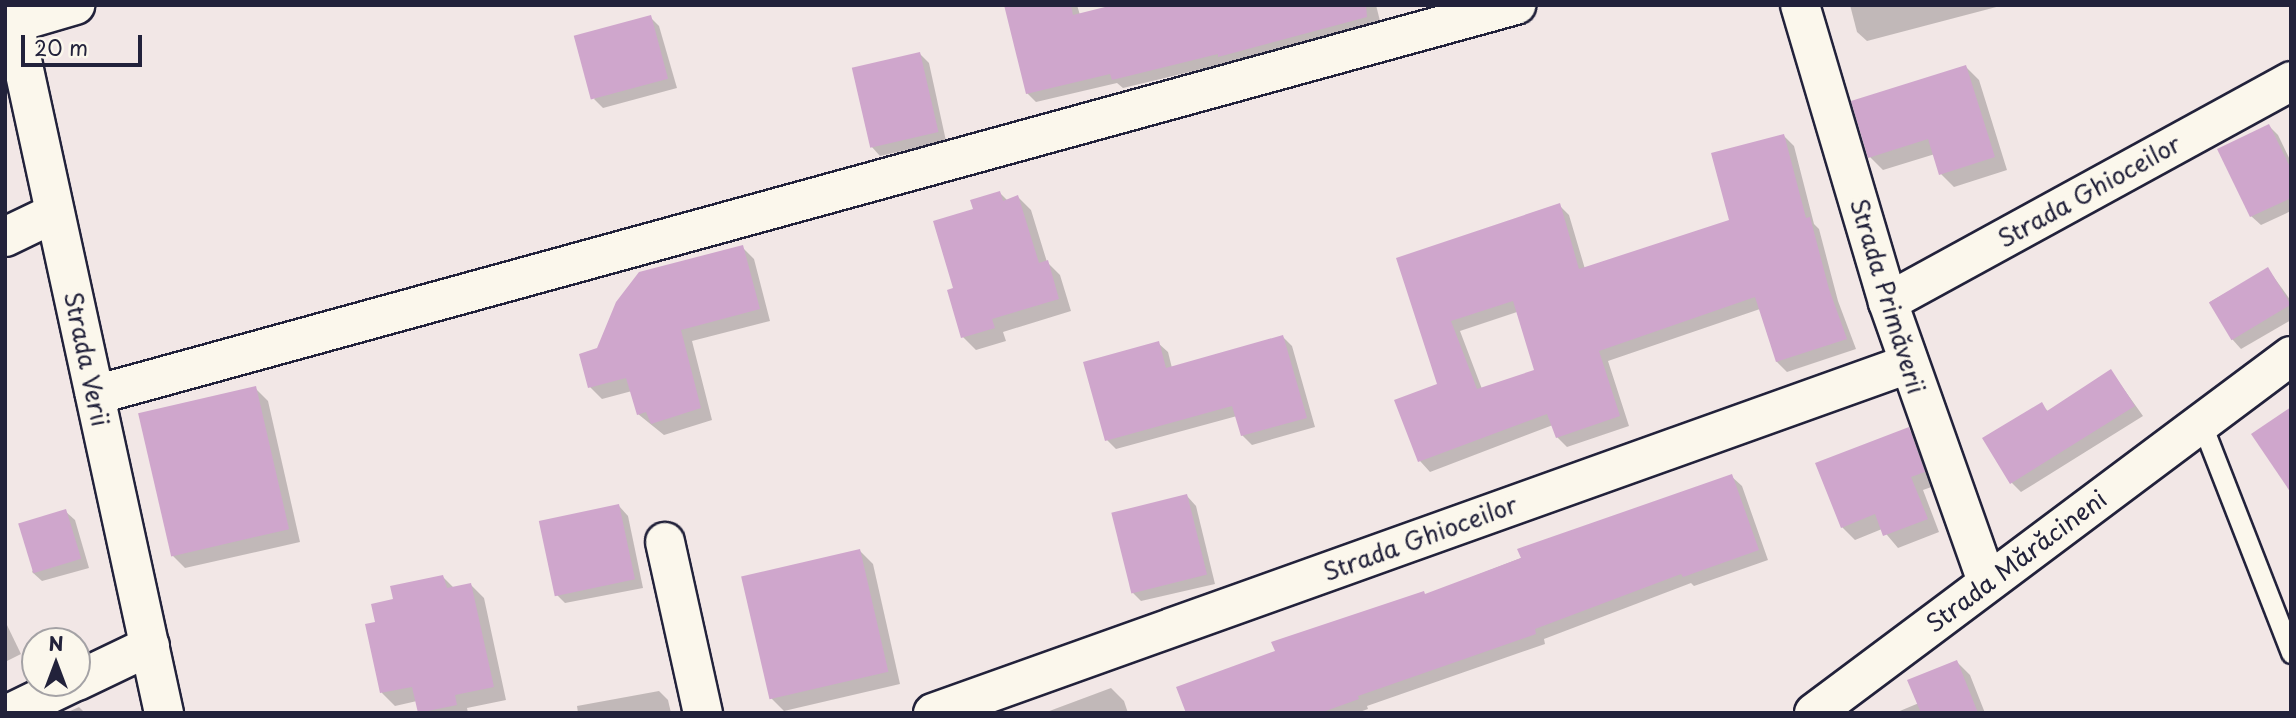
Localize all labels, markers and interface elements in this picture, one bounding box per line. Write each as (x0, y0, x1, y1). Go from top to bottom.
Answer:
scale bar (24, 21, 145, 65)
text: 20 m (34, 31, 88, 63)
street label: Strada Ghioceilor (1992, 129, 2186, 253)
street label: Strada Primăverii (1844, 194, 1932, 398)
street label: Strada Verii (59, 289, 115, 429)
street label: Strada Mărăcineni (1921, 484, 2111, 638)
street label: Strada Ghioceilor (1318, 489, 1522, 587)
north arrow (21, 627, 91, 697)
text: N (48, 629, 64, 657)

